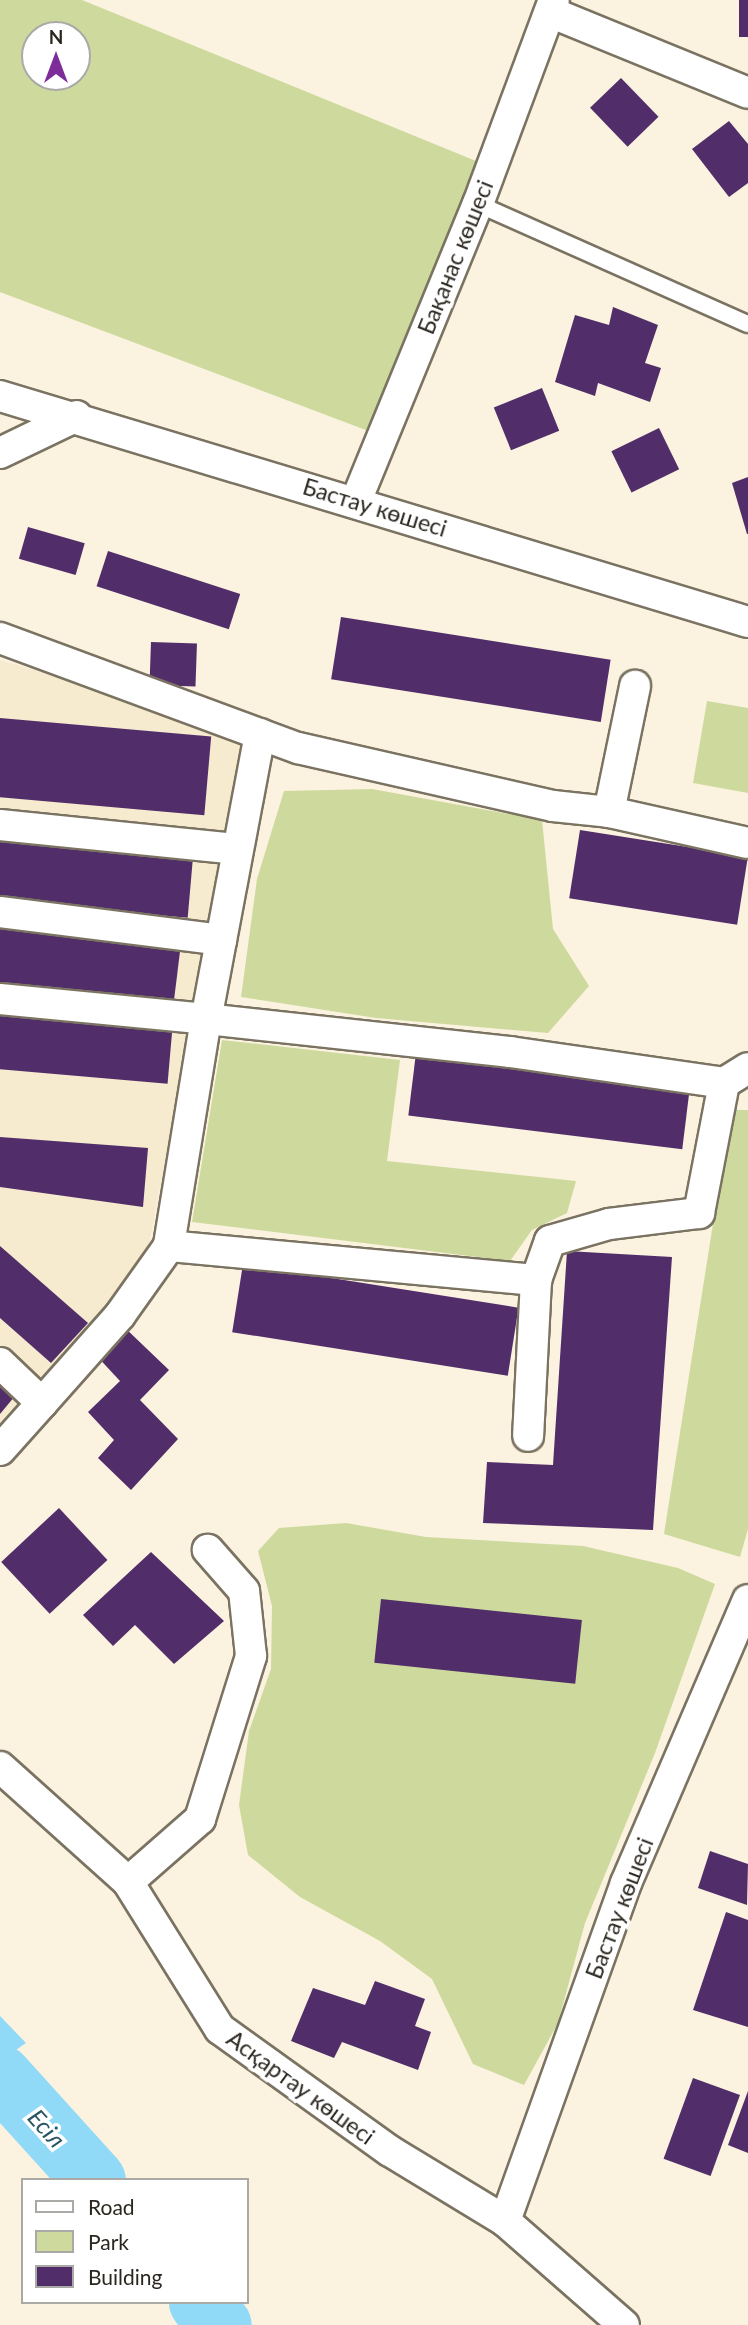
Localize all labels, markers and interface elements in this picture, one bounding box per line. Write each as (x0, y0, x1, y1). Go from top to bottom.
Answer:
north arrow (21, 21, 91, 91)
text: N (49, 25, 63, 48)
street label: Бақанас көшесі (412, 176, 498, 338)
street label: Бастау көшесі (300, 472, 450, 542)
street label: Бастау көшесі (579, 1833, 659, 1983)
street label: Асқартау көшесі (222, 2024, 380, 2150)
water label: Есіл (22, 2103, 72, 2153)
legend (21, 2178, 248, 2304)
text: Road (88, 2194, 135, 2219)
text: Park (88, 2229, 129, 2254)
text: Building (88, 2264, 163, 2289)

